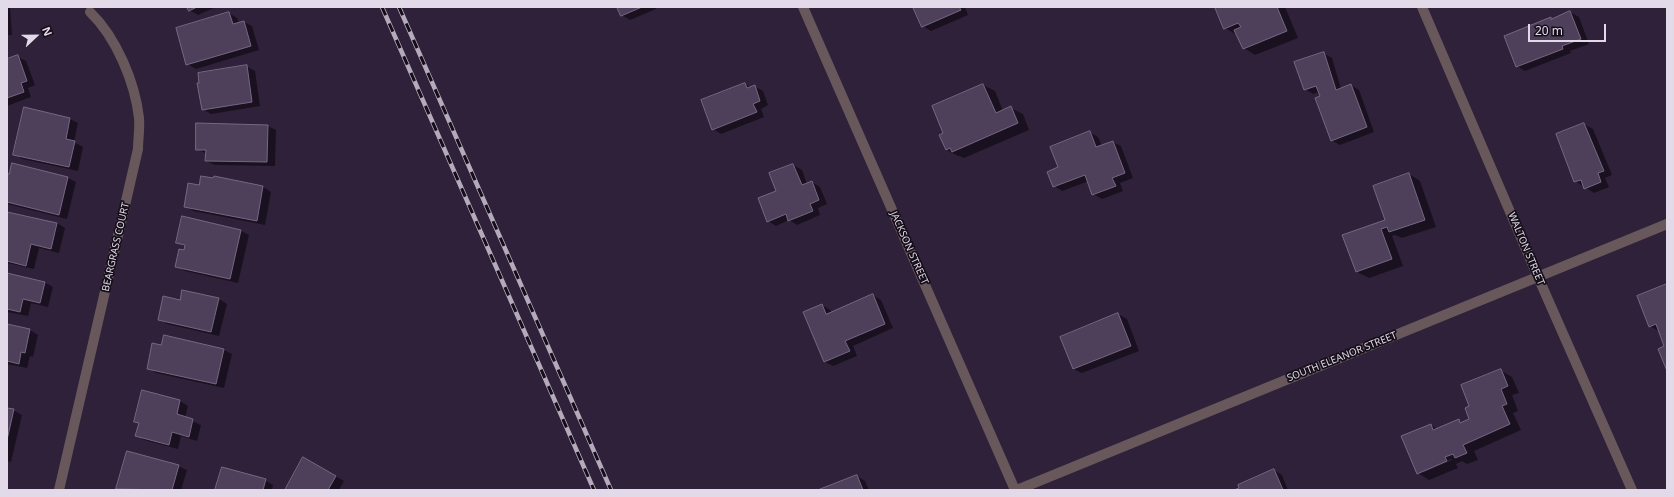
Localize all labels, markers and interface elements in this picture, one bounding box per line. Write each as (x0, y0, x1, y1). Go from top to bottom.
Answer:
north arrow (16, 16, 56, 56)
scale bar (1530, 16, 1608, 42)
text: 20 m (1535, 22, 1563, 39)
text: N (39, 24, 56, 38)
street label: BEARGRASS COURT (100, 201, 132, 293)
street label: JACKSON STREET (887, 210, 931, 286)
street label: WALTON STREET (1505, 211, 1547, 287)
street label: SOUTH ELEANOR STREET (1285, 330, 1399, 384)

